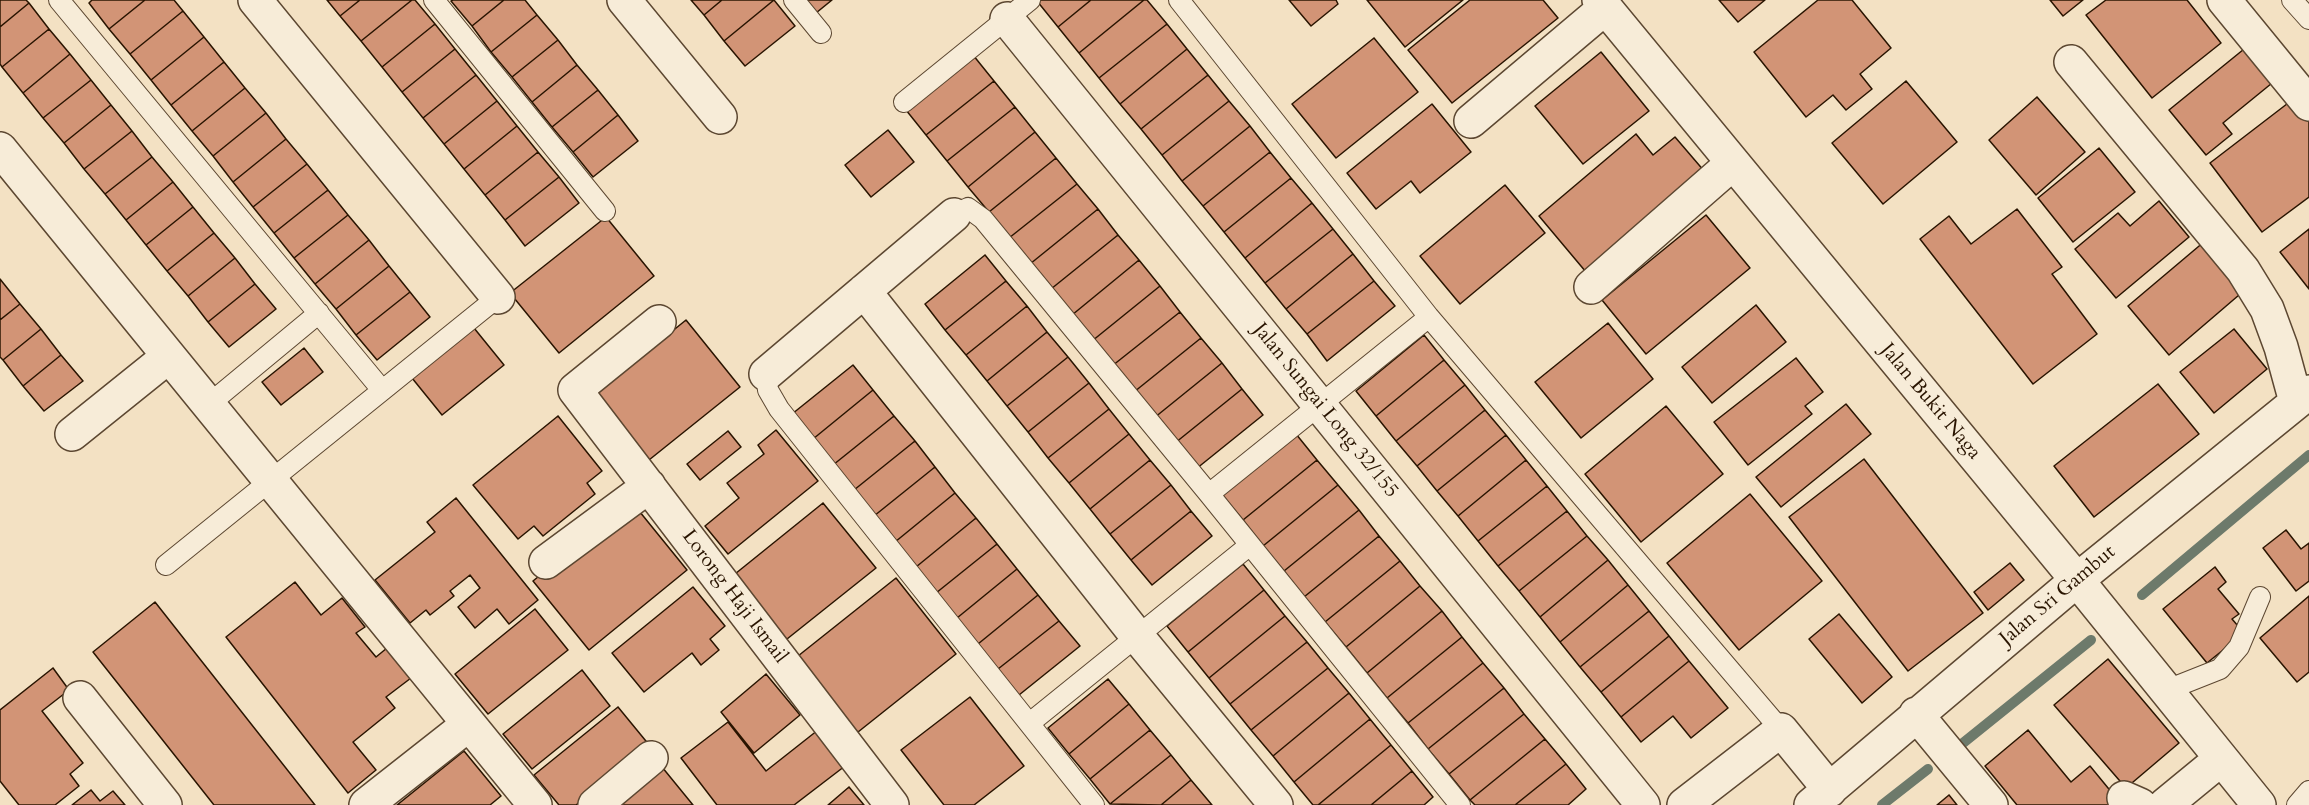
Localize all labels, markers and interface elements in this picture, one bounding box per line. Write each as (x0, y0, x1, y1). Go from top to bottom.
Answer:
street label: Jalan Sungai Long 32/155 (1247, 319, 1403, 503)
street label: Jalan Bukit Naga (1875, 339, 1985, 465)
street label: Lorong Haji Ismail (676, 526, 792, 668)
street label: Jalan Sri Gambut (1995, 541, 2121, 651)

